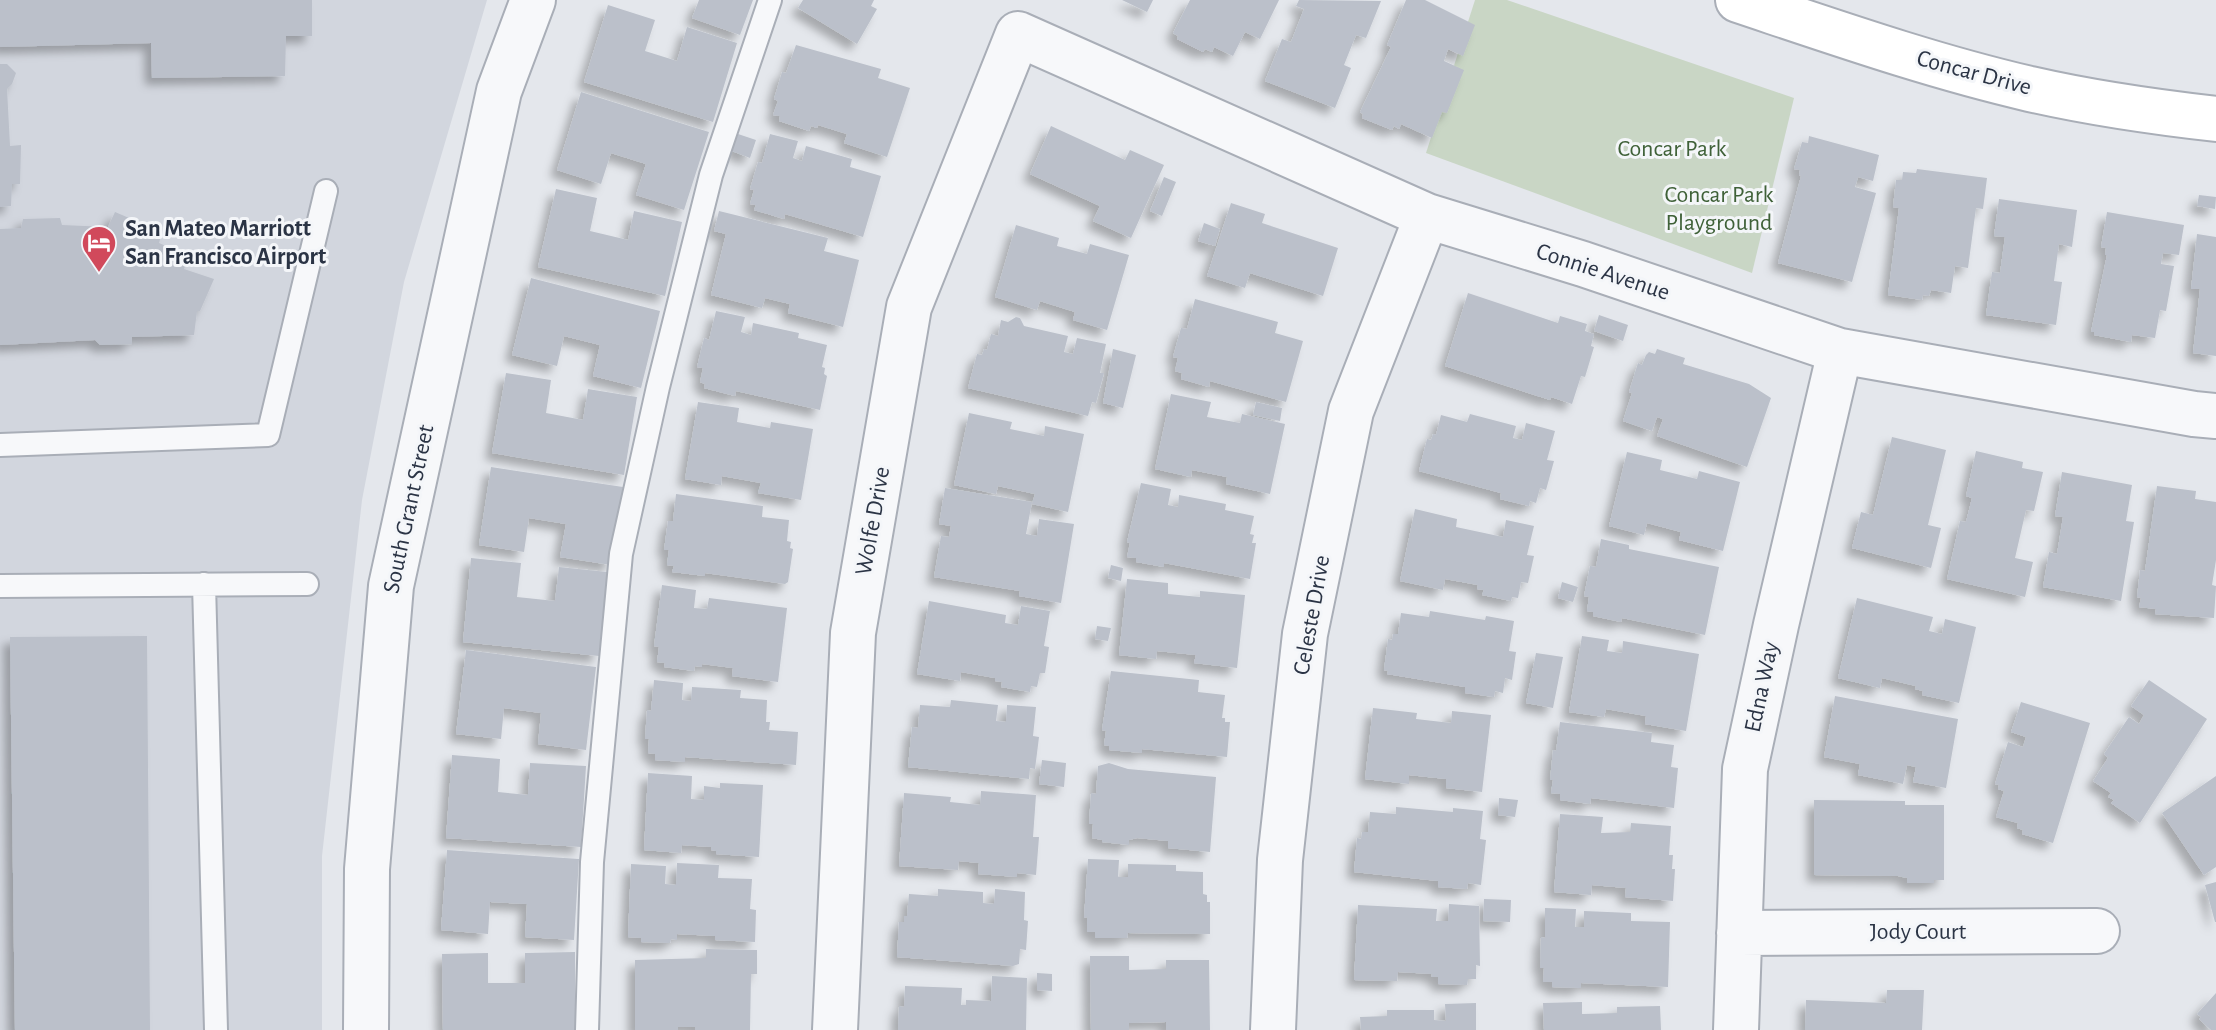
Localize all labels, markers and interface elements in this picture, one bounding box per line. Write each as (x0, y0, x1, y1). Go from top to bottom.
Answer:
street label: Concar Drive (1914, 46, 2034, 100)
park label: Concar Park (1618, 137, 1727, 161)
park label: Concar Park Playground (1665, 183, 1774, 235)
place label: San Mateo Marriott San Francisco Airport (125, 217, 326, 269)
hotel icon: San Mateo Marriott San Francisco Airport (80, 224, 118, 274)
street label: Connie Avenue (1533, 239, 1673, 305)
street label: South Grant Street (379, 422, 439, 595)
street label: Wolfe Drive (852, 465, 894, 577)
street label: Celeste Drive (1290, 553, 1334, 677)
street label: Edna Way (1741, 640, 1783, 734)
street label: Jody Court (1870, 920, 1967, 944)

